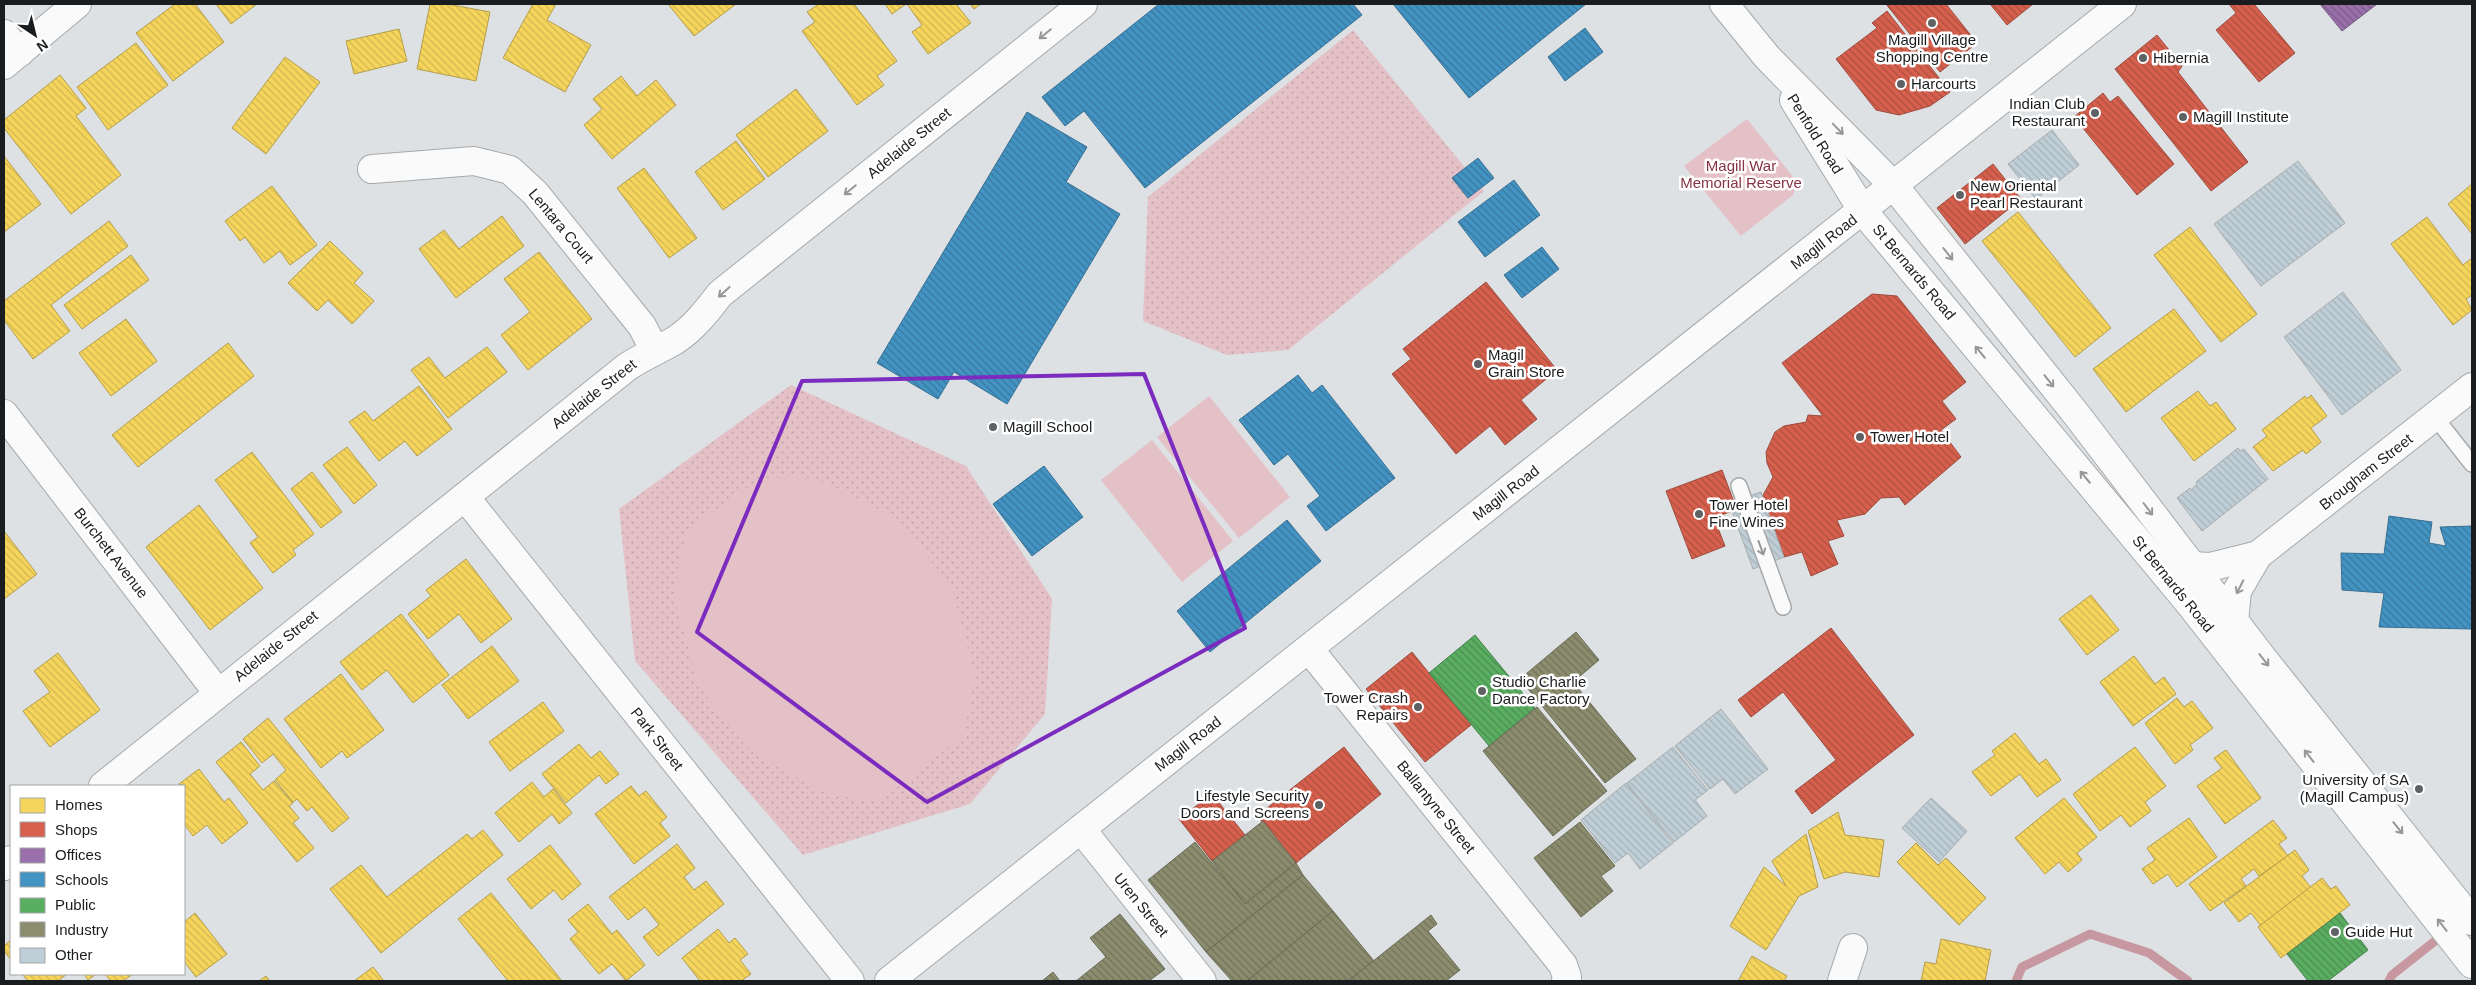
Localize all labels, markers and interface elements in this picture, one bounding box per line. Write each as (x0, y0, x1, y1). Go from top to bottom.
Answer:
north arrow (10, 10, 60, 60)
marker: Magill Village Shopping Centre (1926, 17, 1938, 29)
one-way arrow (1039, 29, 1052, 40)
place label: Magill Village Shopping Centre (1876, 31, 1988, 65)
text: N (34, 36, 51, 55)
place label: Hibernia (2153, 49, 2210, 66)
marker: Hibernia (2137, 52, 2149, 64)
place label: Harcourts (1911, 75, 1976, 92)
marker: Harcourts (1895, 78, 1907, 90)
street label: Penfold Road (1784, 91, 1847, 177)
place label: Indian Club Restaurant (2009, 95, 2086, 129)
street label: Adelaide Street (863, 103, 955, 181)
marker: Indian Club Restaurant (2089, 107, 2101, 119)
place label: Magill Institute (2193, 108, 2289, 125)
marker: Magill Institute (2177, 111, 2189, 123)
one-way arrow (1832, 123, 1844, 135)
park label: Magill War Memorial Reserve (1680, 157, 1802, 191)
place label: New Oriental Pearl Restaurant (1970, 177, 2083, 211)
street label: Lentara Court (525, 185, 598, 267)
one-way arrow (844, 185, 857, 196)
marker: New Oriental Pearl Restaurant (1954, 189, 1966, 201)
street label: Magill Road (1787, 211, 1860, 273)
street label: St Bernards Road (1870, 221, 1959, 323)
one-way arrow (1942, 247, 1953, 260)
one-way arrow (717, 286, 730, 298)
place label: Magil Grain Store (1488, 346, 1565, 380)
one-way arrow (1975, 346, 1986, 359)
street label: Adelaide Street (548, 355, 640, 432)
marker: Magil Grain Store (1472, 358, 1484, 370)
one-way arrow (2044, 374, 2054, 388)
place label: Magill School (1003, 418, 1092, 435)
marker: Magill School (987, 421, 999, 433)
place label: Tower Hotel (1870, 428, 1949, 445)
street label: Brougham Street (2316, 429, 2416, 513)
marker: Tower Hotel (1854, 431, 1866, 443)
street label: Magill Road (1469, 462, 1542, 524)
one-way arrow (2079, 471, 2090, 484)
place label: Tower Hotel Fine Wines (1709, 496, 1788, 530)
one-way arrow (2143, 503, 2154, 516)
street label: Burchett Avenue (71, 504, 152, 601)
marker: Tower Hotel Fine Wines (1693, 508, 1705, 520)
street label: St Bernards Road (2129, 532, 2218, 635)
one-way arrow (1757, 540, 1767, 556)
one-way arrow (2235, 579, 2245, 594)
street label: Adelaide Street (230, 606, 322, 684)
one-way arrow (2258, 654, 2269, 667)
place label: Studio Charlie Dance Factory (1492, 673, 1590, 707)
marker: Studio Charlie Dance Factory (1476, 685, 1488, 697)
place label: Tower Crash Repairs (1324, 689, 1408, 723)
marker: Tower Crash Repairs (1412, 701, 1424, 713)
street label: Park Street (628, 704, 688, 774)
street label: Magill Road (1151, 713, 1224, 775)
one-way arrow (2304, 750, 2315, 763)
street label: Ballantyne Street (1394, 757, 1479, 857)
place label: University of SA (Magill Campus) (2300, 771, 2409, 805)
marker: University of SA (Magill Campus) (2413, 783, 2425, 795)
legend (10, 785, 185, 975)
place label: Lifestyle Security Doors and Screens (1181, 787, 1309, 821)
text: Homes (55, 796, 103, 813)
marker: Lifestyle Security Doors and Screens (1313, 799, 1325, 811)
text: Shops (55, 821, 98, 838)
one-way arrow (2393, 821, 2404, 834)
text: Offices (55, 846, 101, 863)
street label: Uren Street (1111, 870, 1173, 940)
text: Schools (55, 871, 108, 888)
text: Public (55, 896, 96, 913)
one-way arrow (2436, 919, 2447, 932)
text: Industry (55, 921, 109, 938)
place label: Guide Hut (2345, 923, 2413, 940)
marker: Guide Hut (2329, 926, 2341, 938)
text: Other (55, 946, 93, 963)

